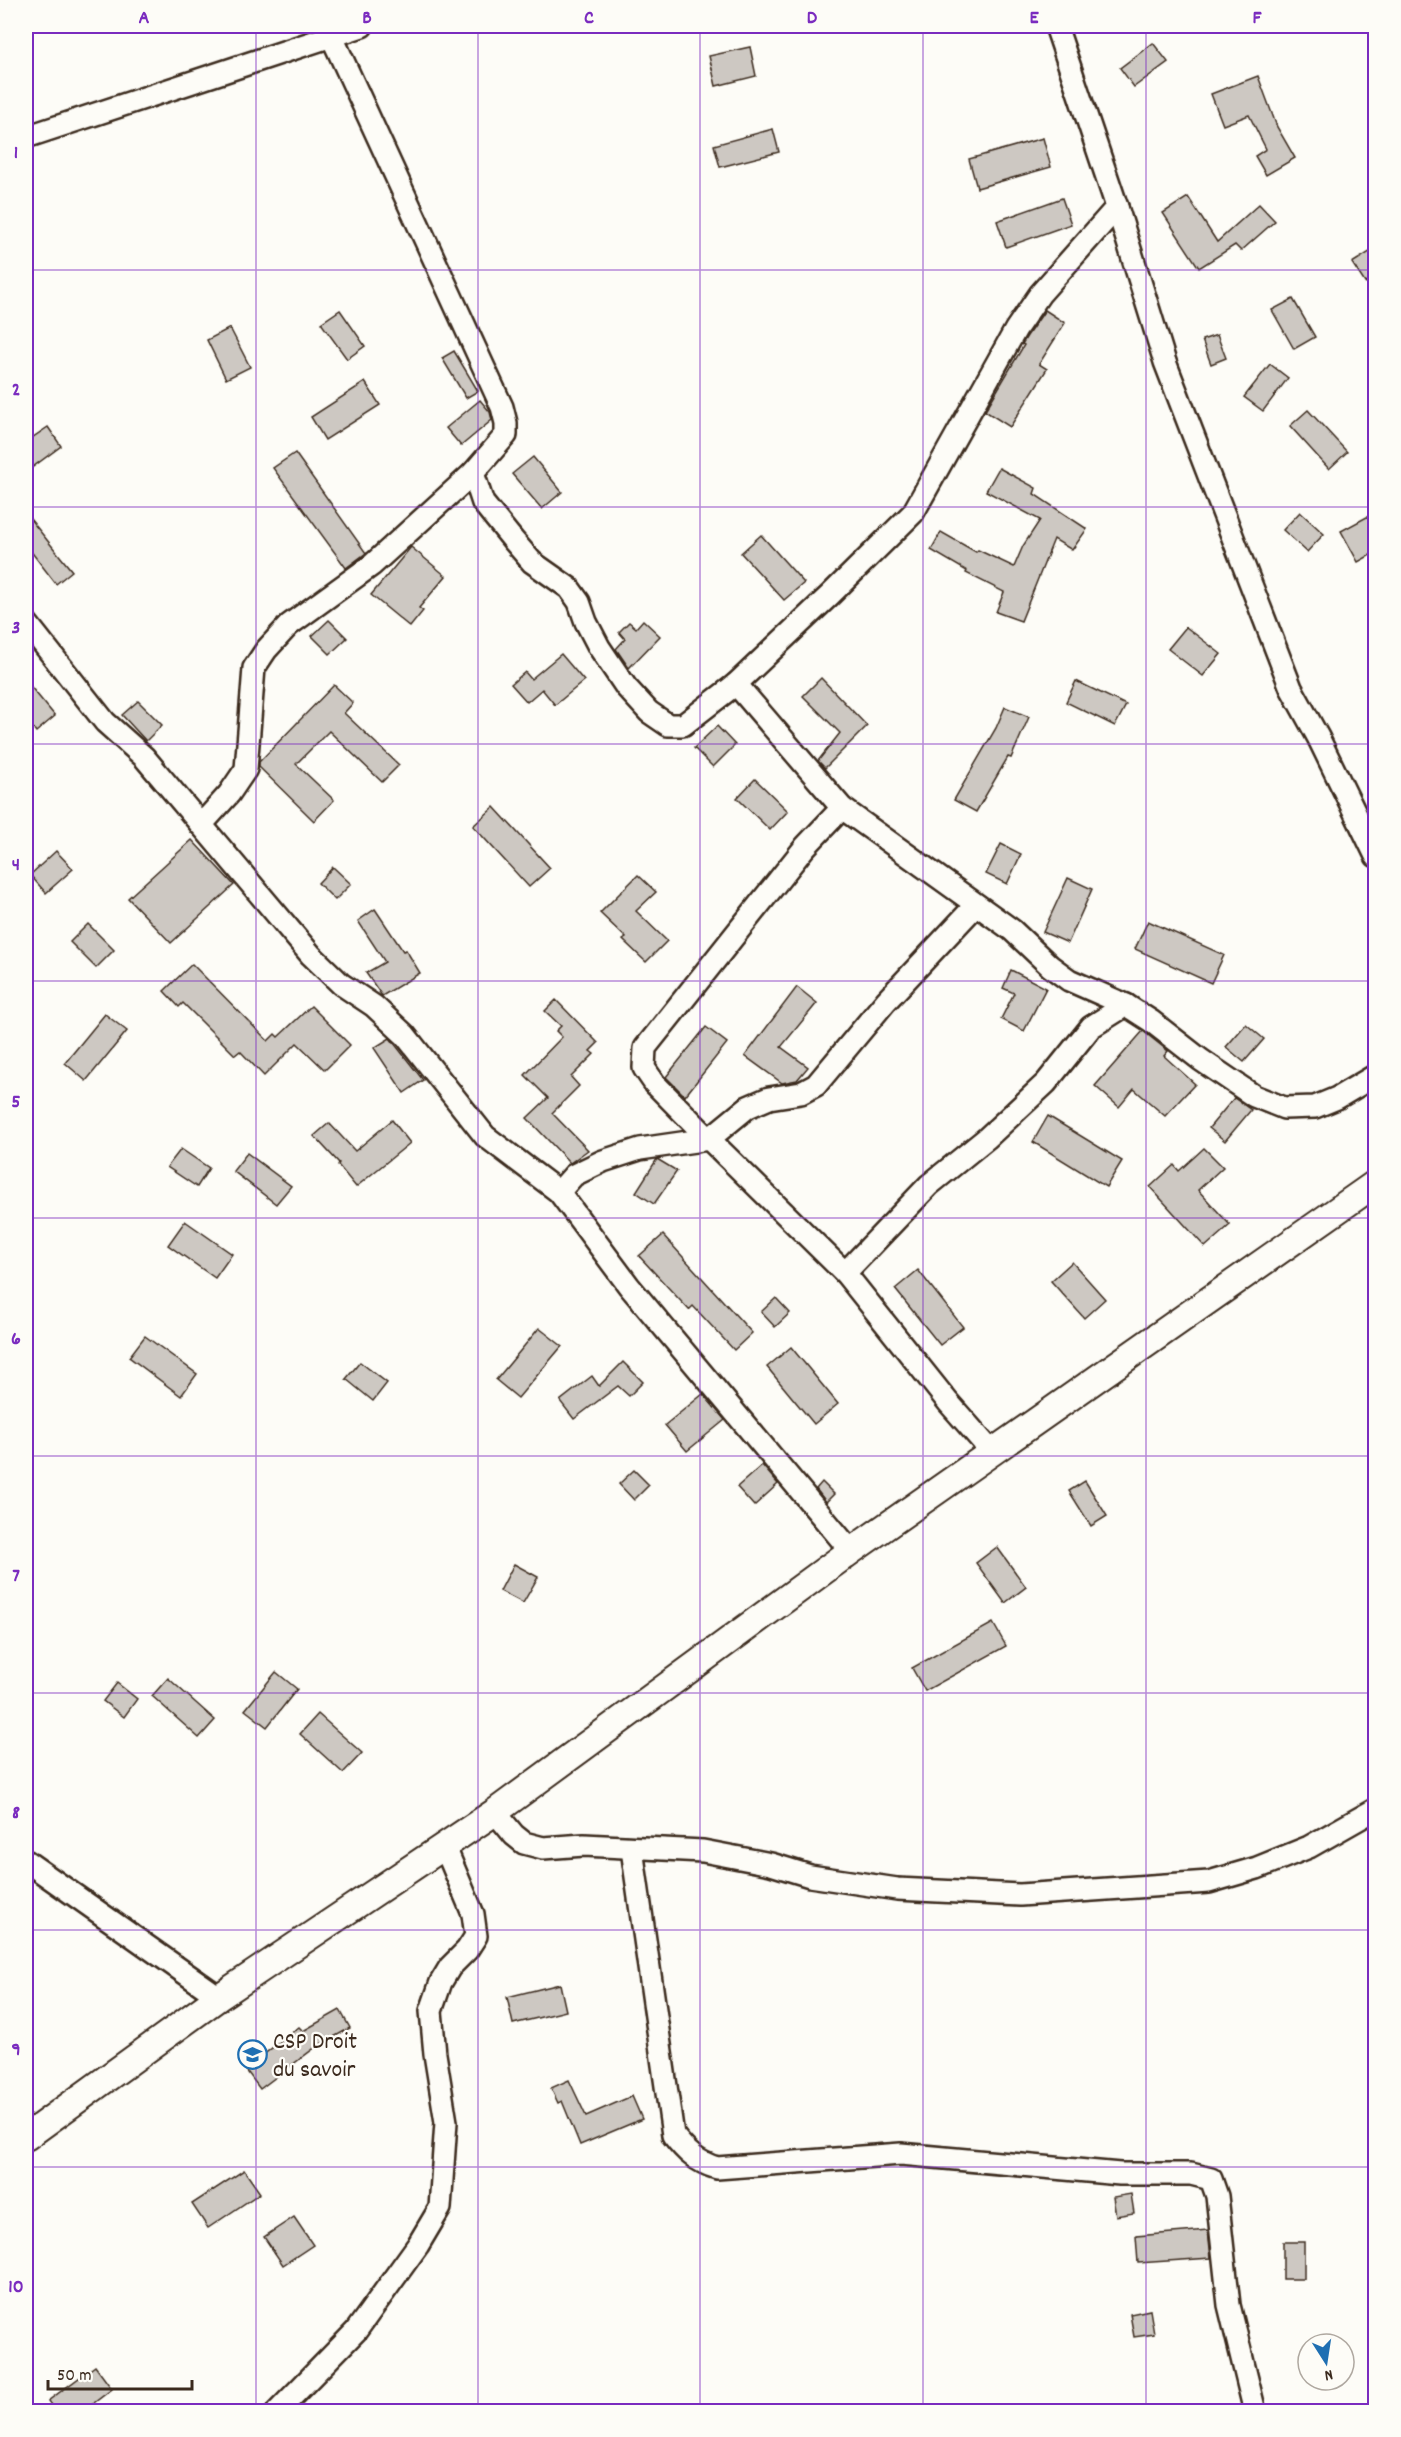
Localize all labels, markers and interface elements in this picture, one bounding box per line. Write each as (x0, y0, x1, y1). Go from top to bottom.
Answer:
text: A (139, 5, 150, 33)
text: B (362, 5, 372, 33)
text: C (584, 5, 594, 33)
text: D (807, 5, 818, 33)
text: E (1029, 5, 1039, 33)
text: F (1253, 5, 1263, 33)
text: 1 (14, 140, 18, 168)
text: 2 (12, 377, 20, 405)
text: 3 (12, 615, 20, 643)
text: 4 (12, 852, 20, 880)
text: 5 (11, 1089, 21, 1117)
text: 6 (11, 1326, 21, 1354)
text: 7 (12, 1563, 20, 1591)
text: 8 (12, 1800, 20, 1828)
place label: CSP Droit du savoir (273, 2026, 357, 2088)
text: 9 (11, 2037, 21, 2065)
school or university icon: CSP Droit du savoir (236, 2038, 268, 2070)
text: 10 (8, 2274, 24, 2302)
north arrow (1296, 2332, 1356, 2392)
scale bar (48, 2353, 192, 2391)
text: N (1322, 2362, 1335, 2386)
text: 50 m (57, 2364, 92, 2389)

